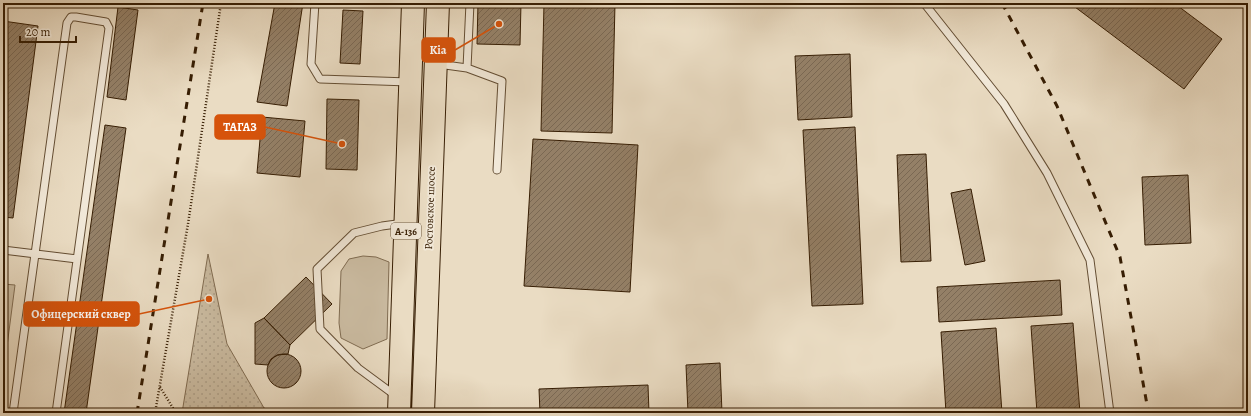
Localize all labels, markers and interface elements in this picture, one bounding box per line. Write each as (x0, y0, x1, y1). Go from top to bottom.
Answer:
scale bar (20, 18, 76, 44)
text: 20 m (26, 24, 50, 40)
callout: Kia (422, 38, 455, 62)
text: Kia (429, 42, 447, 58)
callout: ТАГАЗ (215, 115, 265, 139)
text: ТАГАЗ (223, 119, 257, 135)
street label: Ростовское шоссе (421, 166, 439, 250)
road number: А-136 (391, 223, 421, 239)
callout: Офицерский сквер (24, 302, 139, 326)
text: Офицерский сквер (31, 306, 131, 322)

